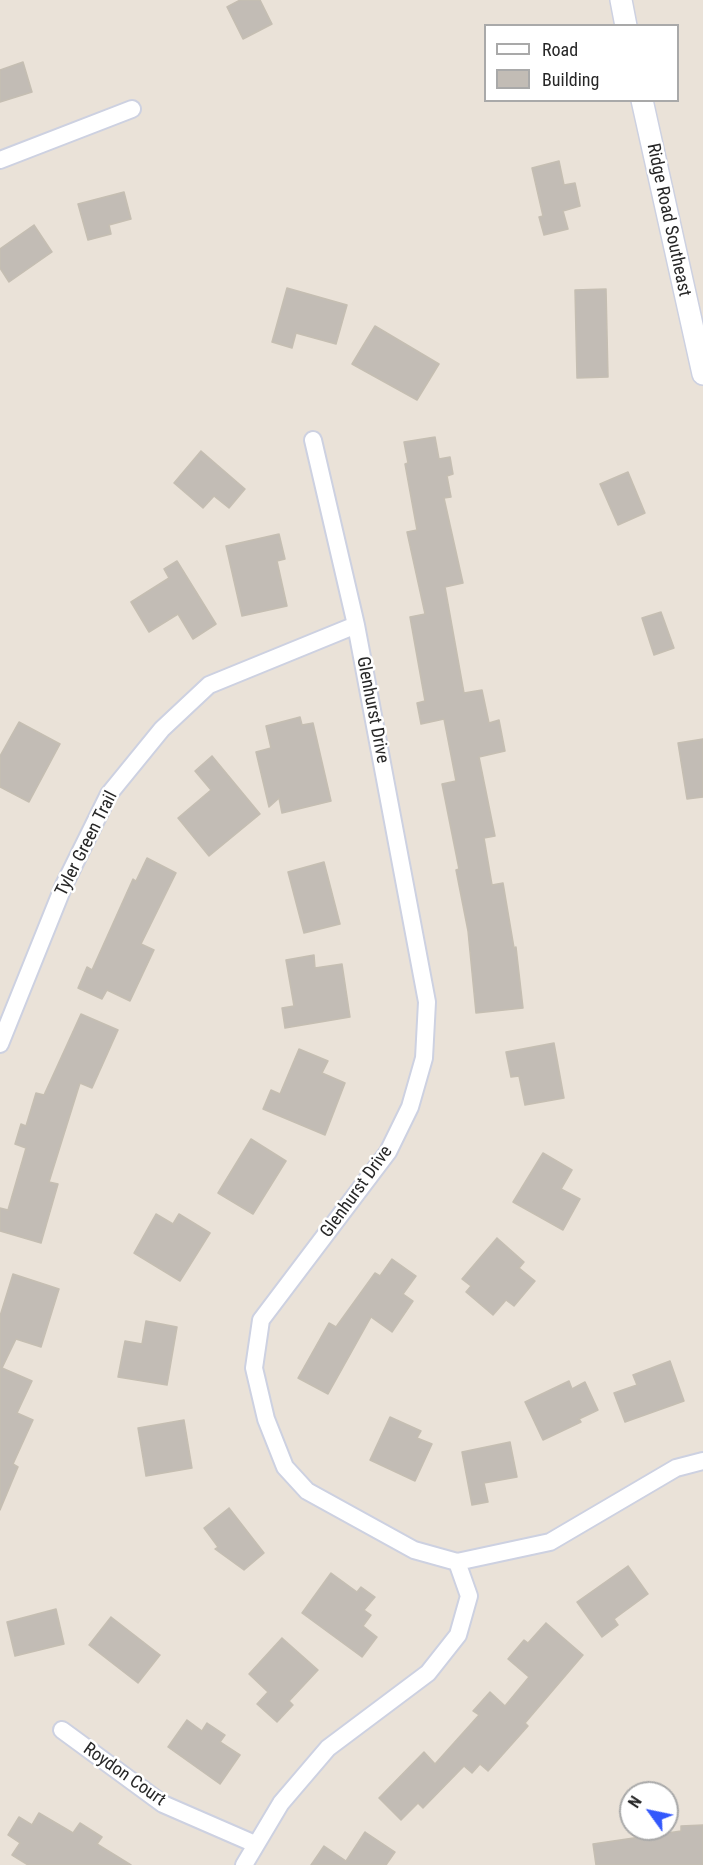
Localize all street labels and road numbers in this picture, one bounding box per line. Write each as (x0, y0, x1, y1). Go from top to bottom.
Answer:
street label: Ridge Road Southeast (641, 141, 695, 299)
street label: Glenhurst Drive (351, 655, 393, 765)
street label: Tyler Green Trail (51, 788, 123, 900)
street label: Glenhurst Drive (316, 1142, 398, 1242)
street label: Roydon Court (79, 1739, 169, 1811)

